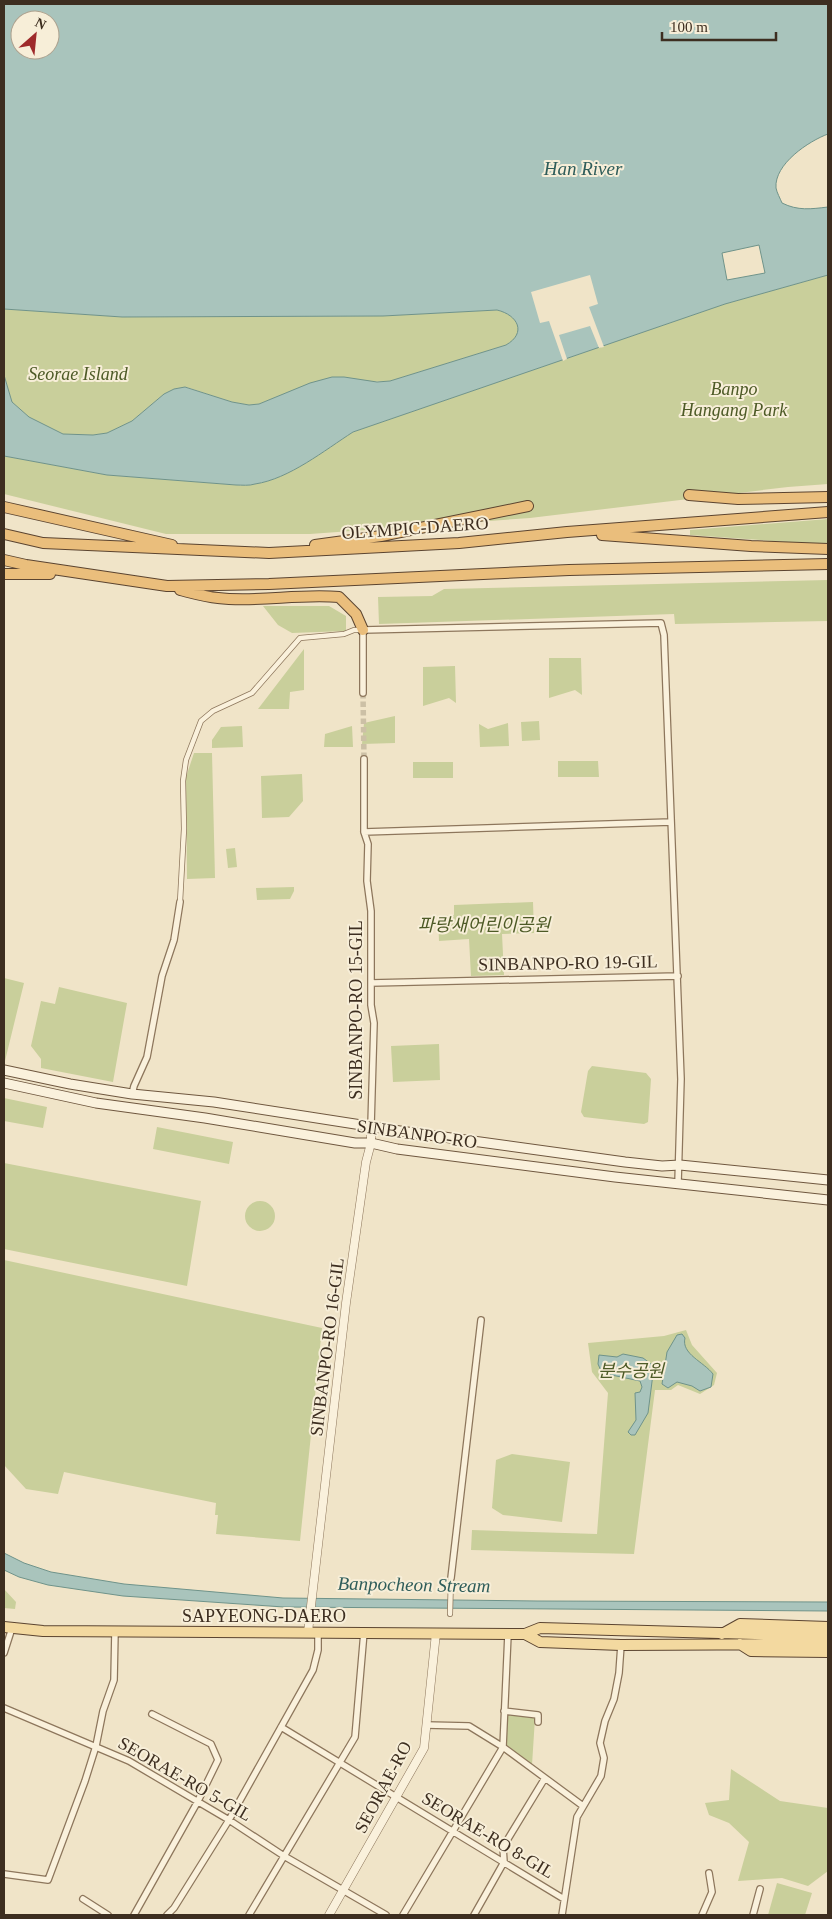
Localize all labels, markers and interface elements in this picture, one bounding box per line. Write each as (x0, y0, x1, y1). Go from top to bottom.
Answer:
north arrow (10, 10, 60, 60)
scale bar (662, 10, 776, 42)
text: N (33, 15, 49, 33)
text: 100 m (670, 19, 708, 35)
water label: Han River (543, 158, 623, 179)
park label: Seorae Island (28, 364, 129, 384)
park label: Banpo Hangang Park (680, 379, 788, 420)
street label: OLYMPIC-DAERO (341, 513, 489, 543)
park label: 파랑새어린이공원 (418, 915, 552, 935)
street label: SINBANPO-RO 15-GIL (346, 920, 366, 1100)
street label: SINBANPO-RO 19-GIL (478, 951, 658, 975)
street label: SINBANPO-RO (356, 1116, 478, 1152)
street label: SINBANPO-RO 16-GIL (306, 1257, 348, 1437)
park label: 분수공원 (598, 1361, 666, 1381)
water label: Banpocheon Stream (337, 1573, 491, 1596)
street label: SAPYEONG-DAERO (182, 1606, 346, 1626)
street label: SEORAE-RO 5-GIL (115, 1733, 255, 1825)
street label: SEORAE-RO (350, 1738, 416, 1836)
street label: SEORAE-RO 8-GIL (418, 1788, 558, 1882)

